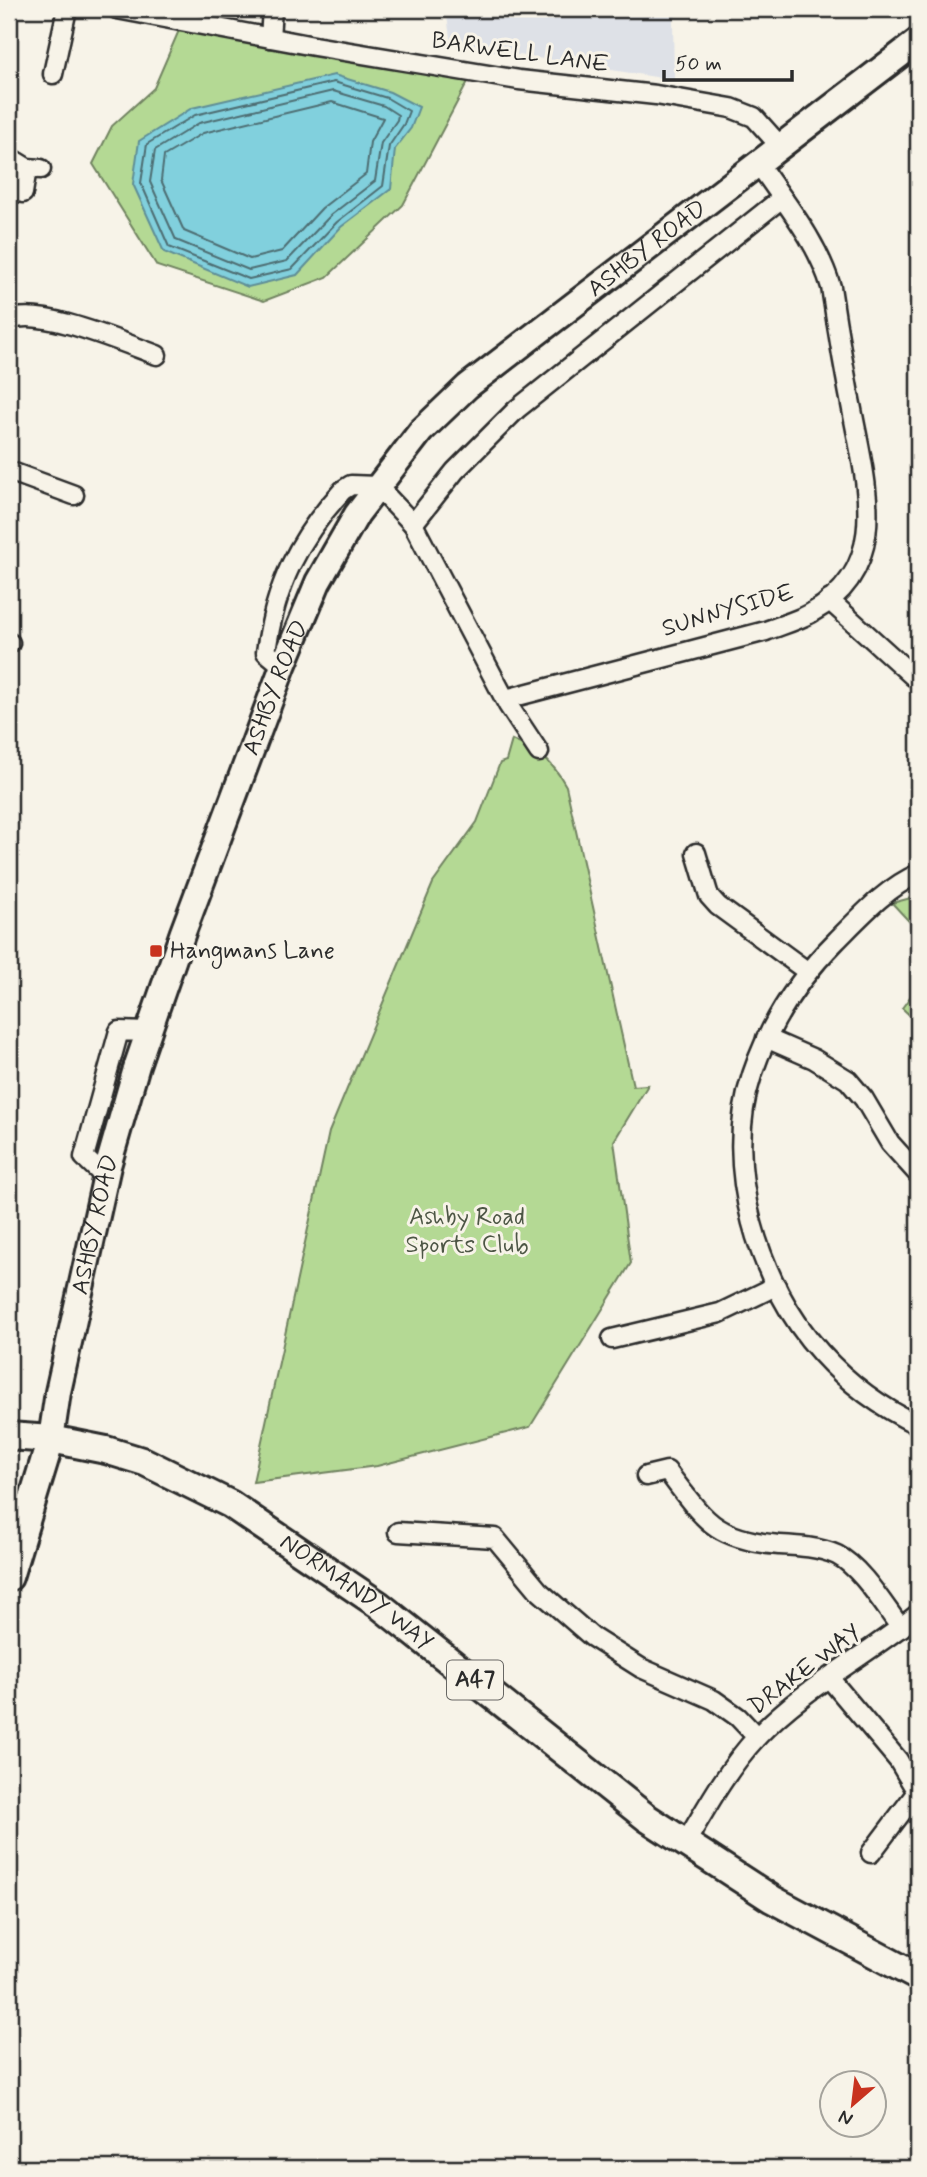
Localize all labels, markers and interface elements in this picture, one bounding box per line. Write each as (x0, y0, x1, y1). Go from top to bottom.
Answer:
street label: BARWELL LANE (430, 25, 610, 81)
scale bar (664, 38, 792, 82)
text: 50 m (675, 50, 722, 78)
street label: ASHBY ROAD (581, 193, 713, 304)
street label: SUNNYSIDE (658, 577, 798, 645)
street label: ASHBY ROAD (235, 615, 316, 760)
place label: Hangmans Lane (170, 936, 335, 969)
marker: Hangmans Lane (148, 943, 164, 959)
street label: ASHBY ROAD (65, 1151, 126, 1297)
park label: Ashby Road Sports Club (405, 1202, 529, 1261)
street label: NORMANDY WAY (274, 1527, 440, 1658)
street label: DRAKE WAY (743, 1618, 867, 1722)
road number: A47 (447, 1660, 503, 1700)
north arrow (818, 2068, 888, 2138)
text: N (834, 2104, 857, 2132)

